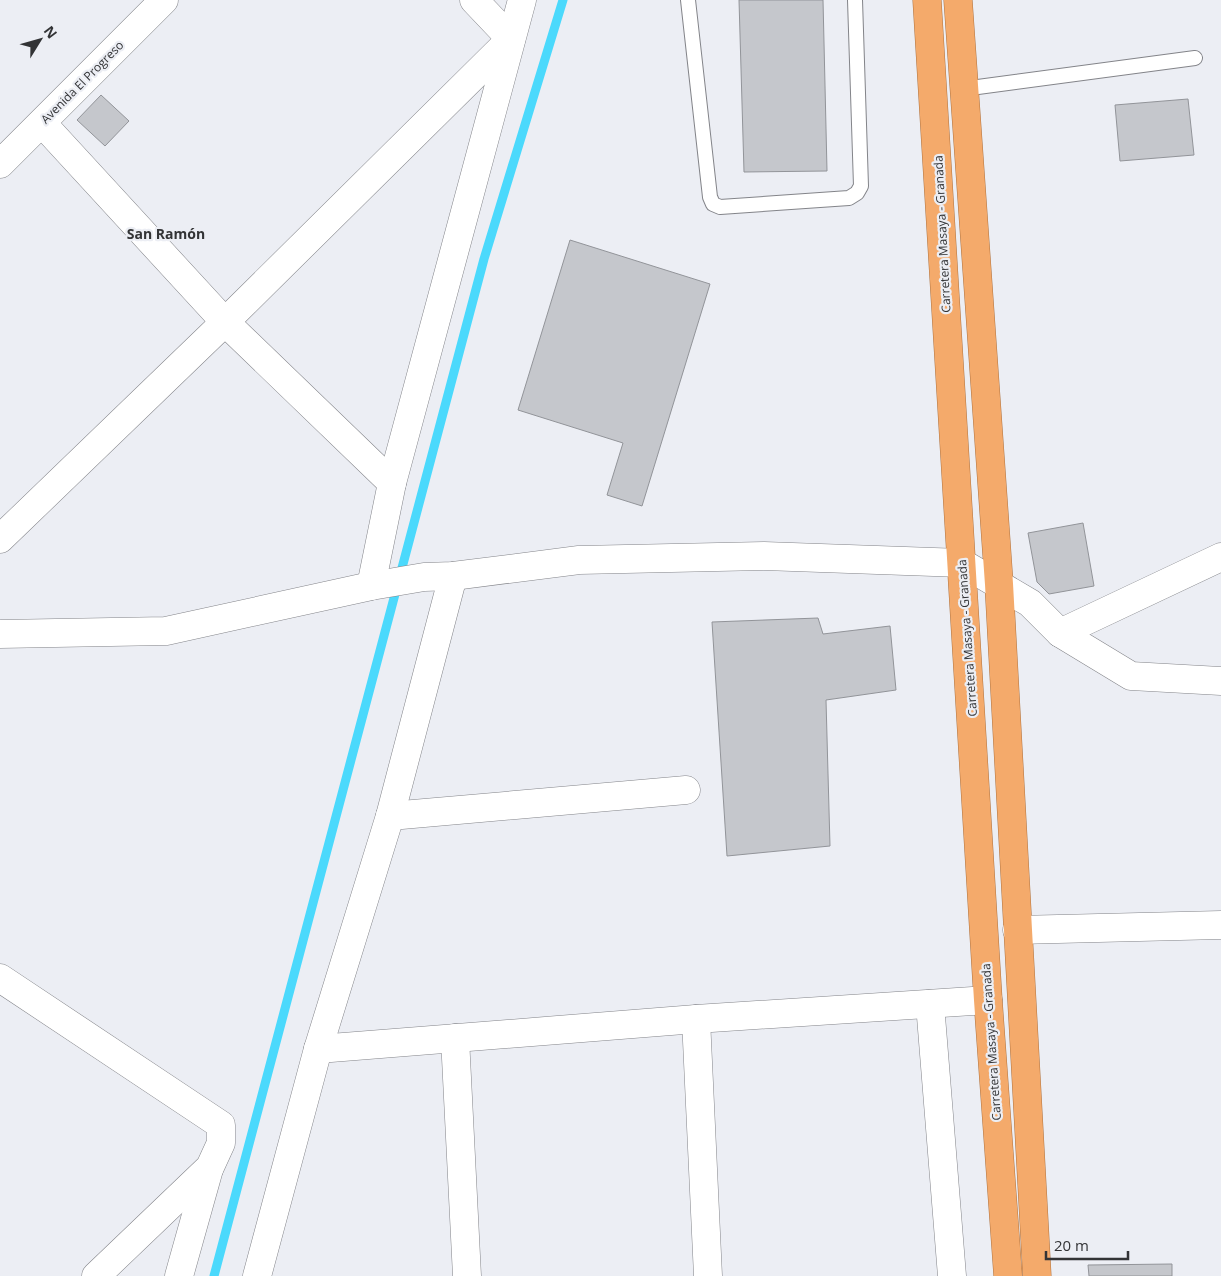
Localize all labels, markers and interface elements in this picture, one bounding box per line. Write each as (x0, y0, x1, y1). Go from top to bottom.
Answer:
north arrow (15, 15, 65, 65)
text: N (40, 22, 62, 42)
street label: Avenida El Progreso (37, 37, 127, 127)
street label: Carretera Masaya - Granada (929, 155, 955, 313)
district label: San Ramón (127, 224, 205, 243)
street label: Carretera Masaya - Granada (953, 559, 981, 717)
street label: Carretera Masaya - Granada (977, 963, 1005, 1121)
scale bar (1046, 1228, 1128, 1260)
text: 20 m (1054, 1235, 1089, 1255)

